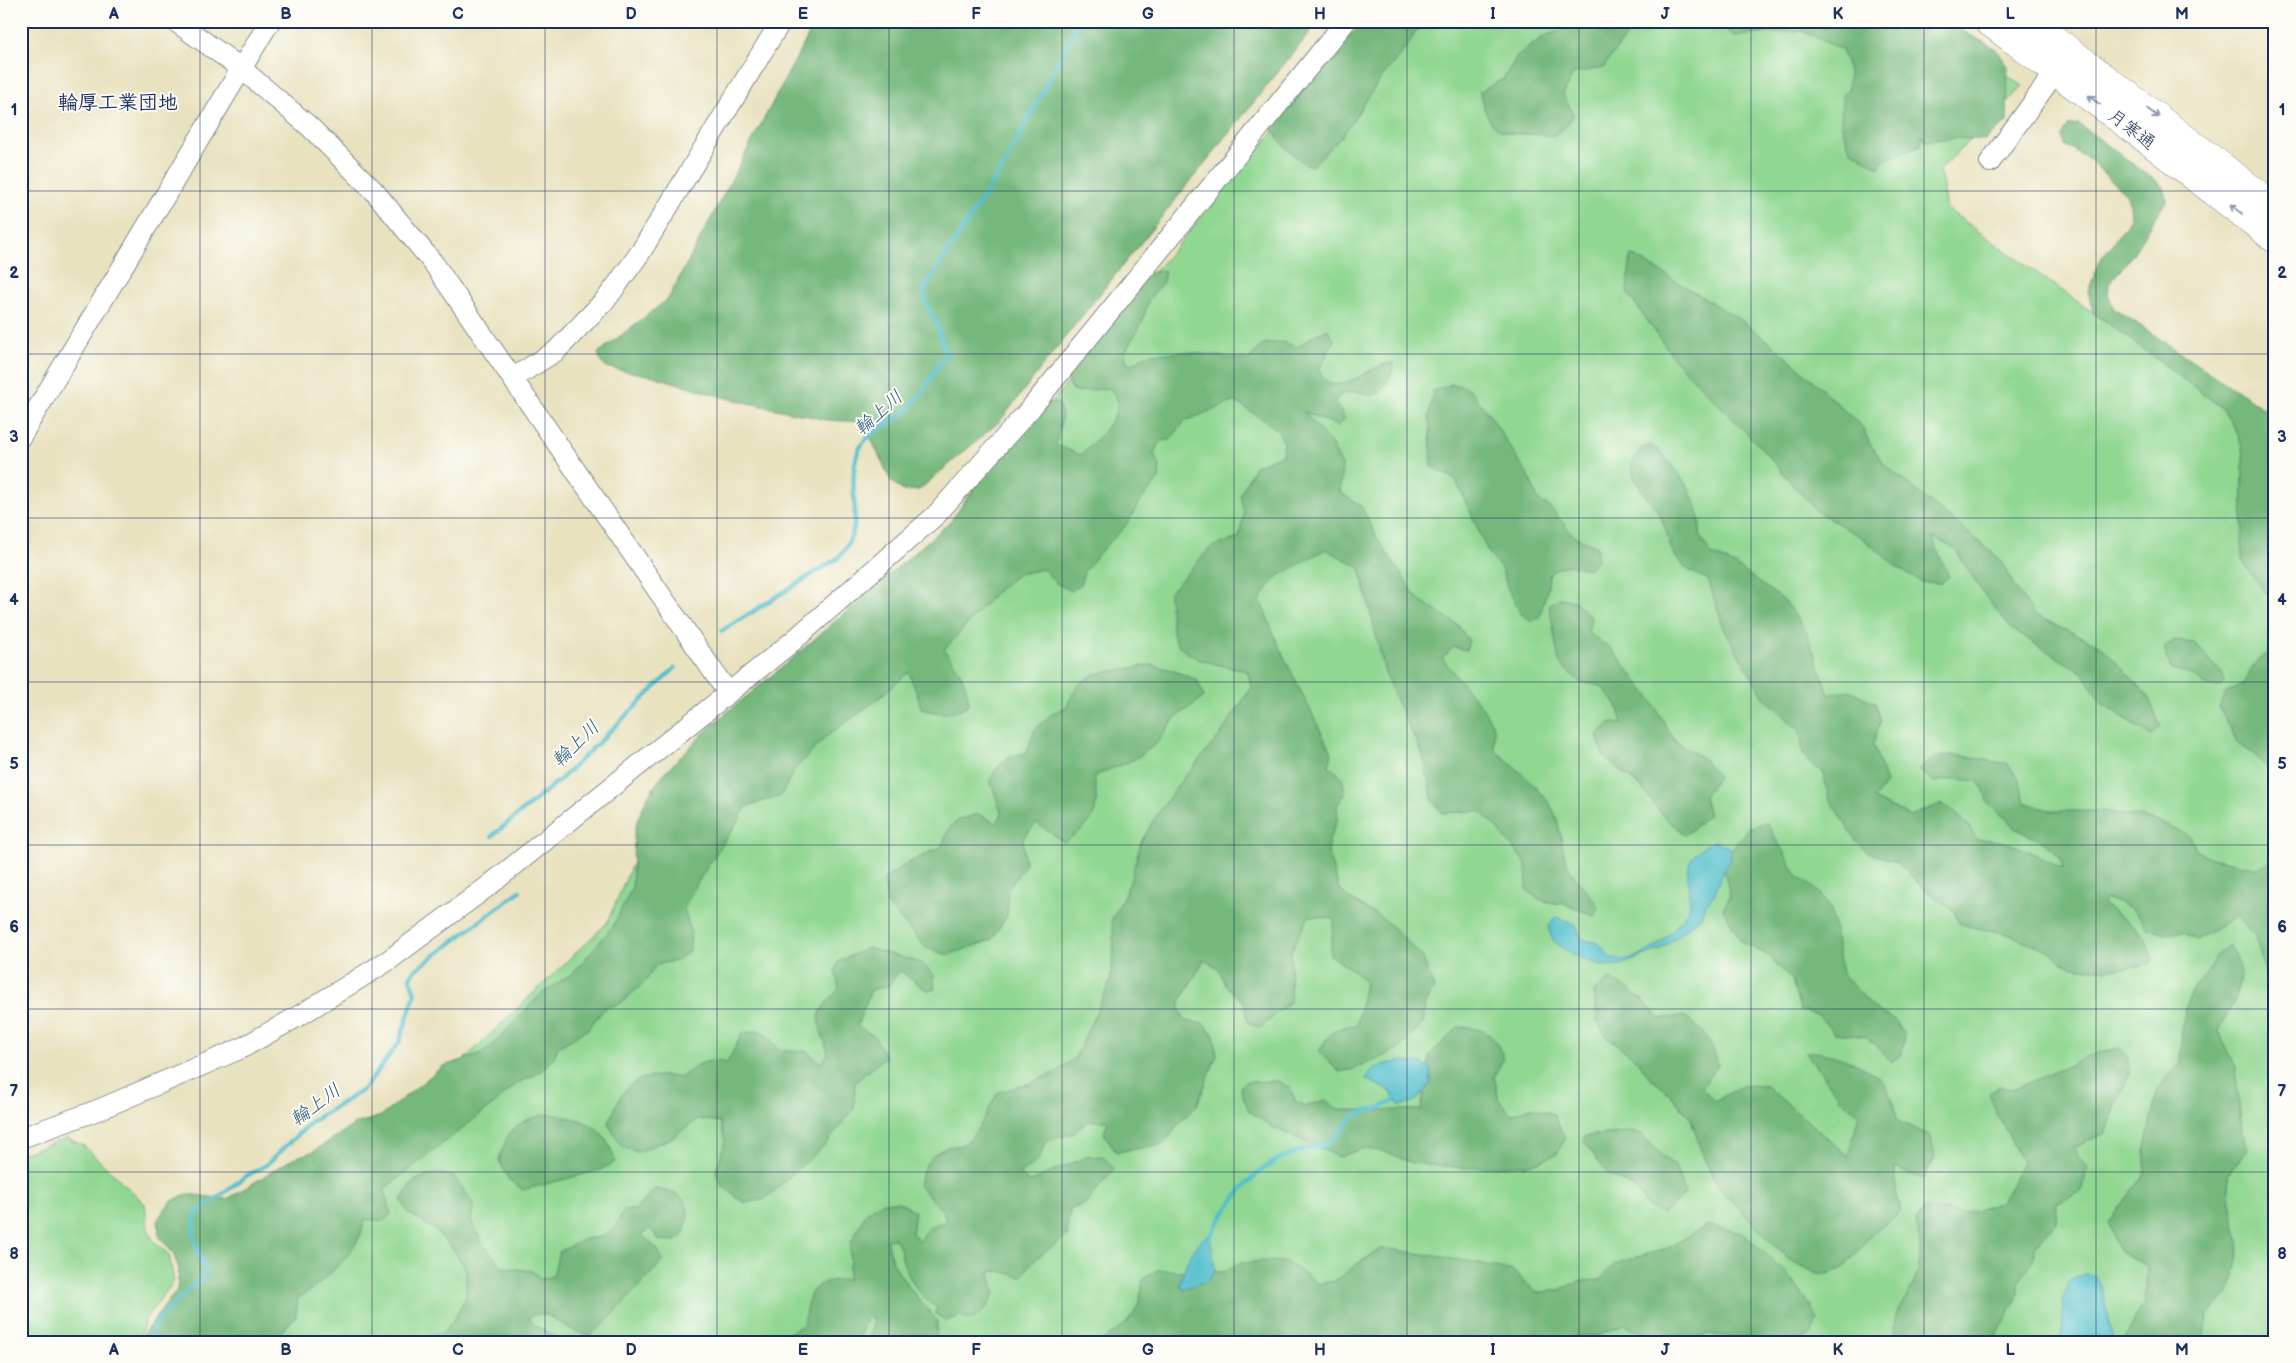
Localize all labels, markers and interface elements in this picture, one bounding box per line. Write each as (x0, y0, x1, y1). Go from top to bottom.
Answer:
text: A (108, 5, 119, 24)
text: B (280, 5, 292, 24)
text: C (452, 5, 464, 24)
text: D (625, 5, 637, 24)
text: E (798, 5, 808, 24)
text: F (971, 5, 981, 24)
text: G (1142, 5, 1154, 24)
text: H (1314, 5, 1326, 24)
text: I (1490, 5, 1496, 24)
text: J (1661, 5, 1670, 24)
text: K (1833, 5, 1844, 24)
text: L (2005, 5, 2015, 24)
text: M (2175, 5, 2189, 24)
district label: 輪厚工業団地 (58, 91, 178, 115)
one-way arrow (2088, 94, 2101, 105)
text: 1 (11, 101, 17, 120)
text: 1 (2279, 101, 2285, 120)
street label: 月寒通 (2104, 105, 2160, 154)
one-way arrow (2146, 108, 2159, 119)
one-way arrow (2230, 204, 2243, 215)
text: 2 (9, 264, 19, 283)
text: 2 (2277, 264, 2287, 283)
water label: 輪上川 (850, 386, 908, 441)
text: 3 (9, 428, 19, 447)
text: 3 (2277, 428, 2287, 447)
text: 4 (9, 591, 19, 610)
text: 4 (2277, 591, 2287, 610)
water label: 輪上川 (548, 716, 605, 772)
text: 5 (9, 755, 19, 774)
text: 5 (2277, 755, 2287, 774)
text: 6 (9, 918, 19, 937)
text: 6 (2277, 918, 2287, 937)
water label: 輪上川 (286, 1079, 346, 1131)
text: 7 (10, 1082, 19, 1101)
text: 7 (2278, 1082, 2287, 1101)
text: 8 (9, 1245, 19, 1264)
text: 8 (2277, 1245, 2287, 1264)
text: A (108, 1341, 119, 1360)
text: B (280, 1341, 292, 1360)
text: C (452, 1341, 464, 1360)
text: D (625, 1341, 637, 1360)
text: E (798, 1341, 808, 1360)
text: F (971, 1341, 981, 1360)
text: G (1142, 1341, 1154, 1360)
text: H (1314, 1341, 1326, 1360)
text: I (1490, 1341, 1496, 1360)
text: J (1661, 1341, 1670, 1360)
text: K (1833, 1341, 1844, 1360)
text: L (2005, 1341, 2015, 1360)
text: M (2175, 1341, 2189, 1360)

